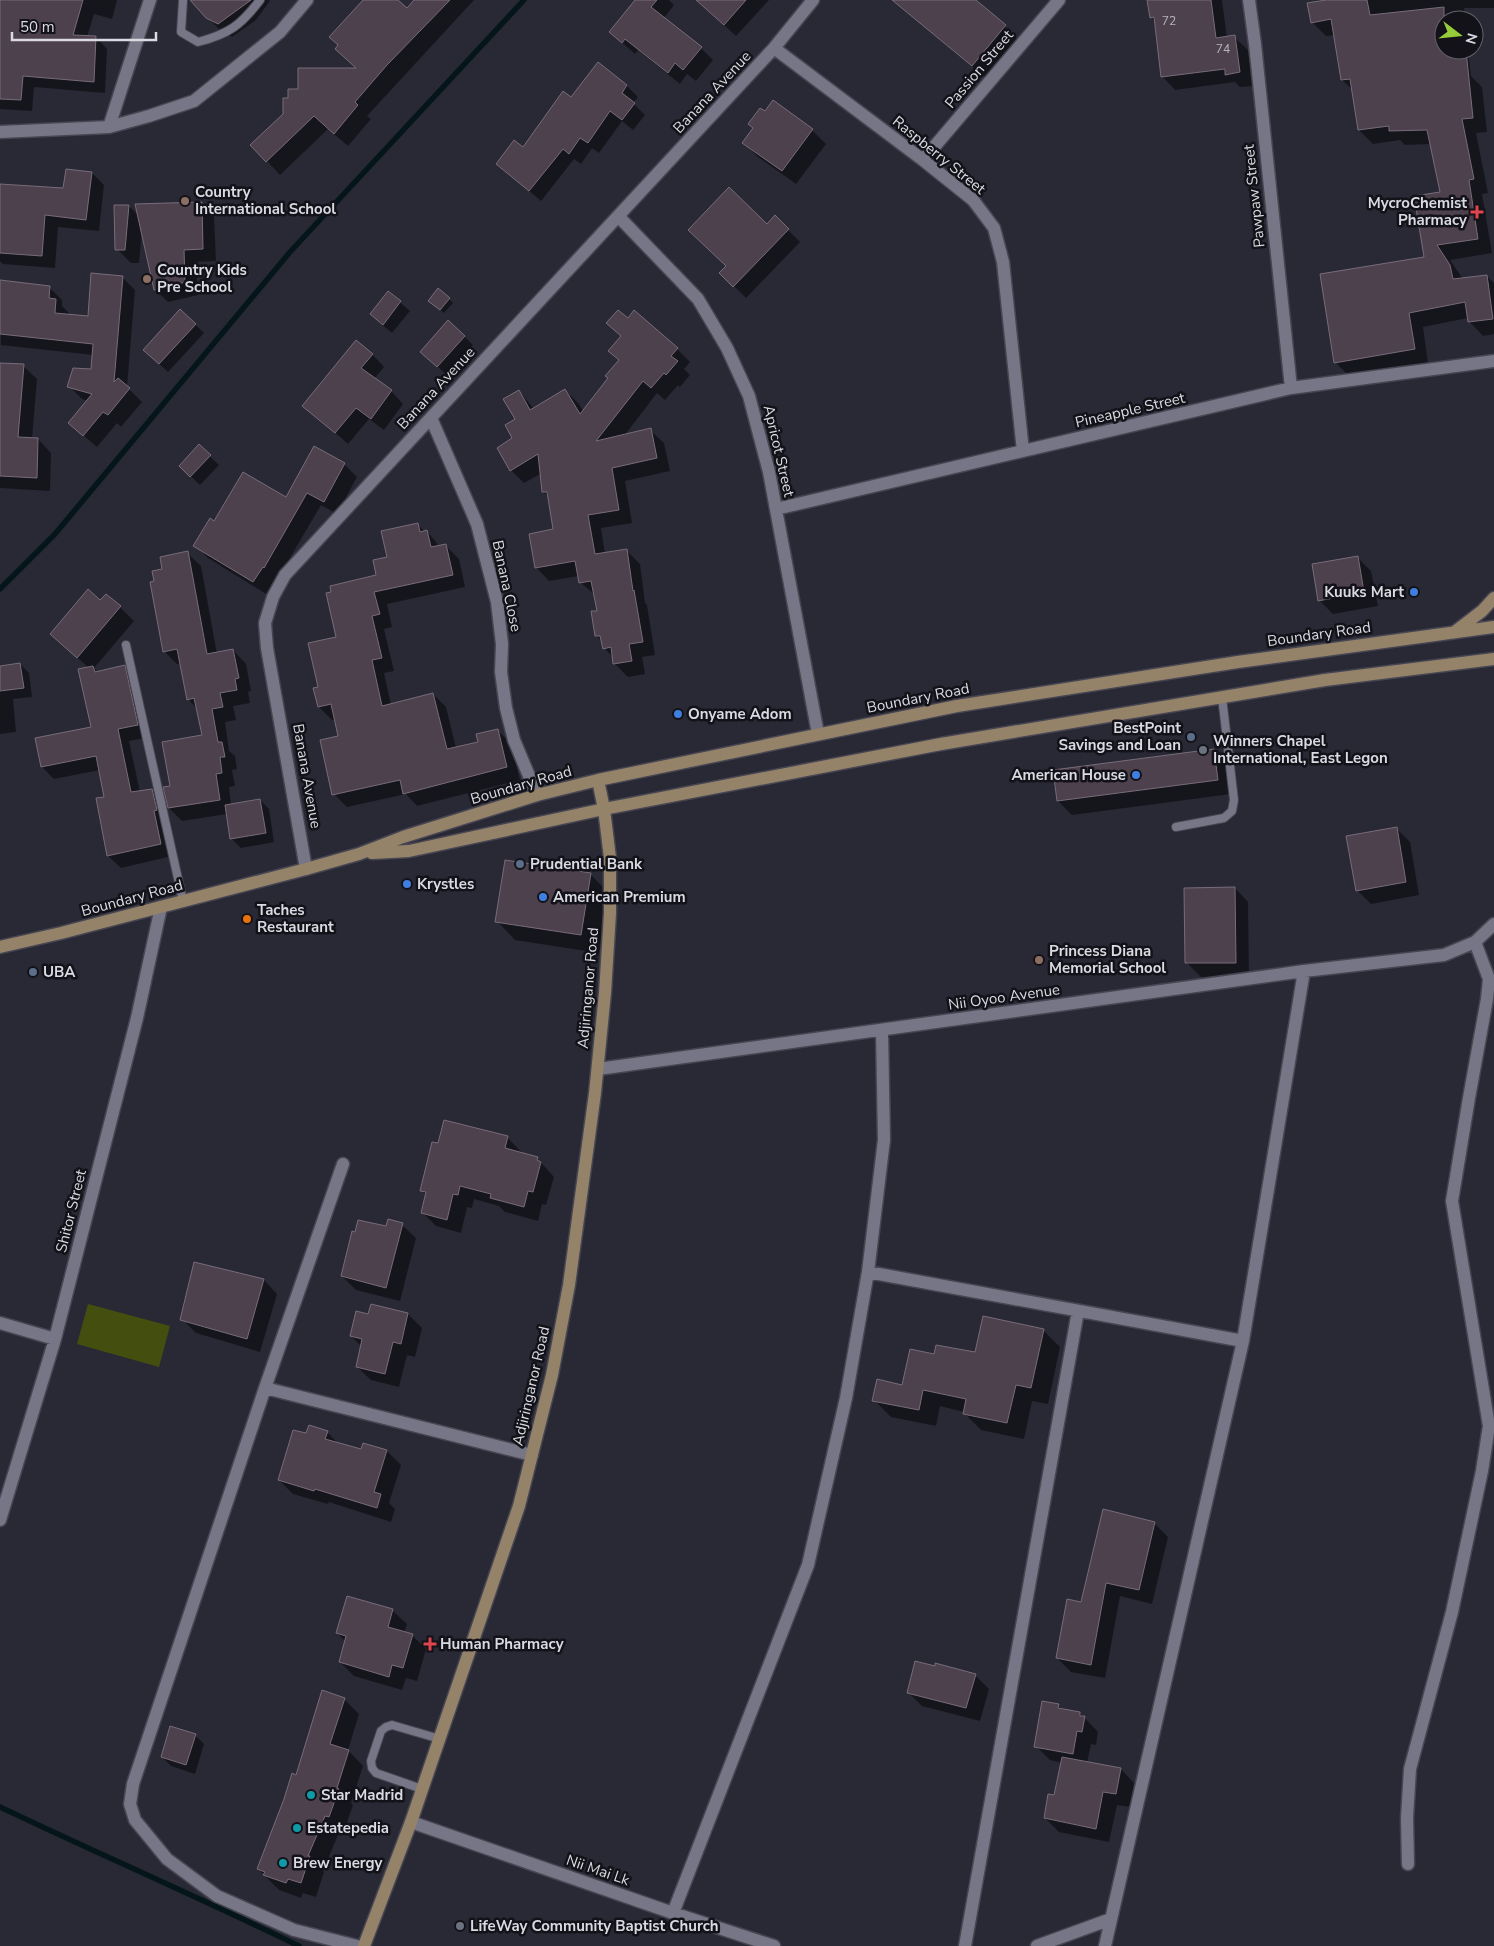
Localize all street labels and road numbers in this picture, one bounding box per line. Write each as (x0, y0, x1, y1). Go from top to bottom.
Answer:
street label: Passion Street (940, 25, 1018, 112)
street label: Banana Avenue (669, 46, 755, 138)
street label: Raspberry Street (888, 111, 990, 199)
street label: Pawpaw Street (1239, 143, 1269, 249)
street label: Banana Avenue (393, 342, 479, 434)
street label: Pineapple Street (1073, 387, 1188, 432)
street label: Apricot Street (759, 403, 799, 500)
street label: Banana Close (488, 538, 526, 634)
street label: Boundary Road (1266, 617, 1372, 651)
street label: Boundary Road (865, 678, 971, 718)
street label: Banana Avenue (288, 722, 326, 830)
street label: Boundary Road (468, 761, 574, 809)
street label: Boundary Road (79, 875, 185, 921)
street label: Adjiringanor Road (573, 926, 603, 1050)
street label: Nii Oyoo Avenue (947, 979, 1061, 1015)
street label: Shitor Street (51, 1167, 91, 1255)
street label: Adjiringanor Road (508, 1324, 554, 1448)
street label: Nii Mai Lk (564, 1850, 633, 1890)

